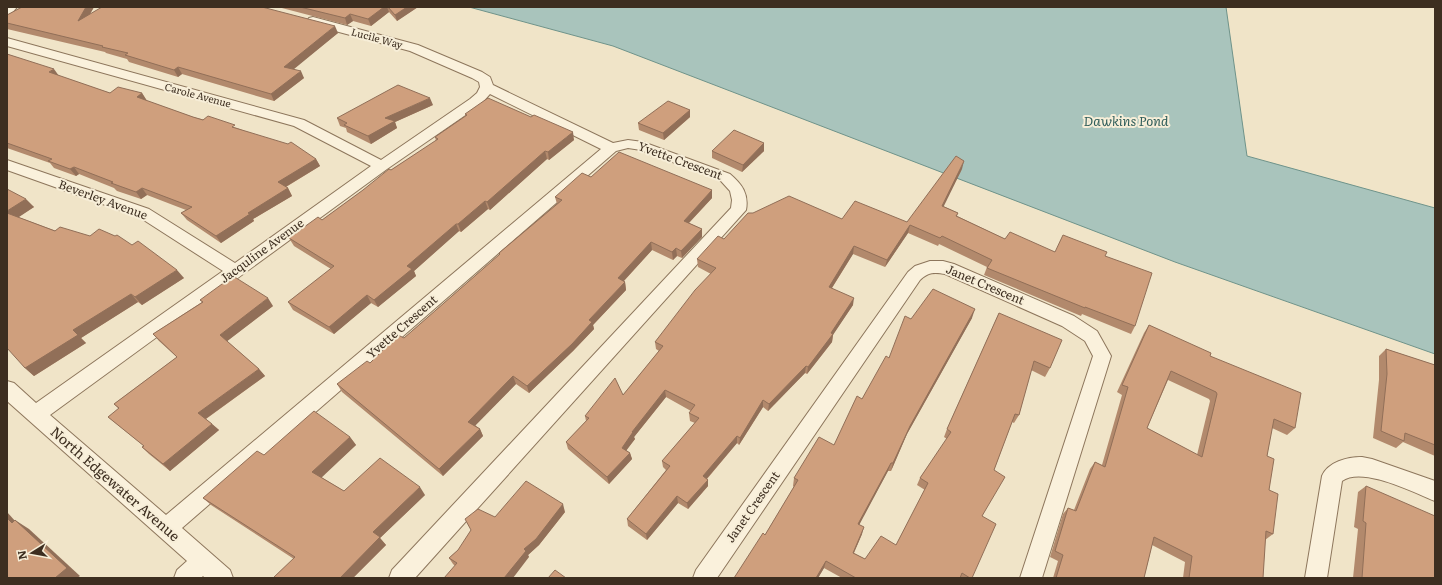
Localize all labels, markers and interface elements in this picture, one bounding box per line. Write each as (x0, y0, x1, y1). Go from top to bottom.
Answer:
street label: Lucile Way (350, 23, 405, 52)
street label: Carole Avenue (163, 78, 233, 111)
water label: Dawkins Pond (1084, 111, 1169, 130)
street label: Yvette Crescent (636, 136, 725, 184)
street label: Beverley Avenue (56, 175, 150, 224)
street label: Jacquline Avenue (216, 214, 307, 287)
street label: Janet Crescent (943, 259, 1028, 309)
street label: Yvette Crescent (362, 290, 441, 362)
street label: North Edgewater Avenue (47, 421, 185, 545)
street label: Janet Crescent (721, 467, 784, 546)
north arrow (12, 533, 52, 573)
text: N (12, 549, 30, 561)

